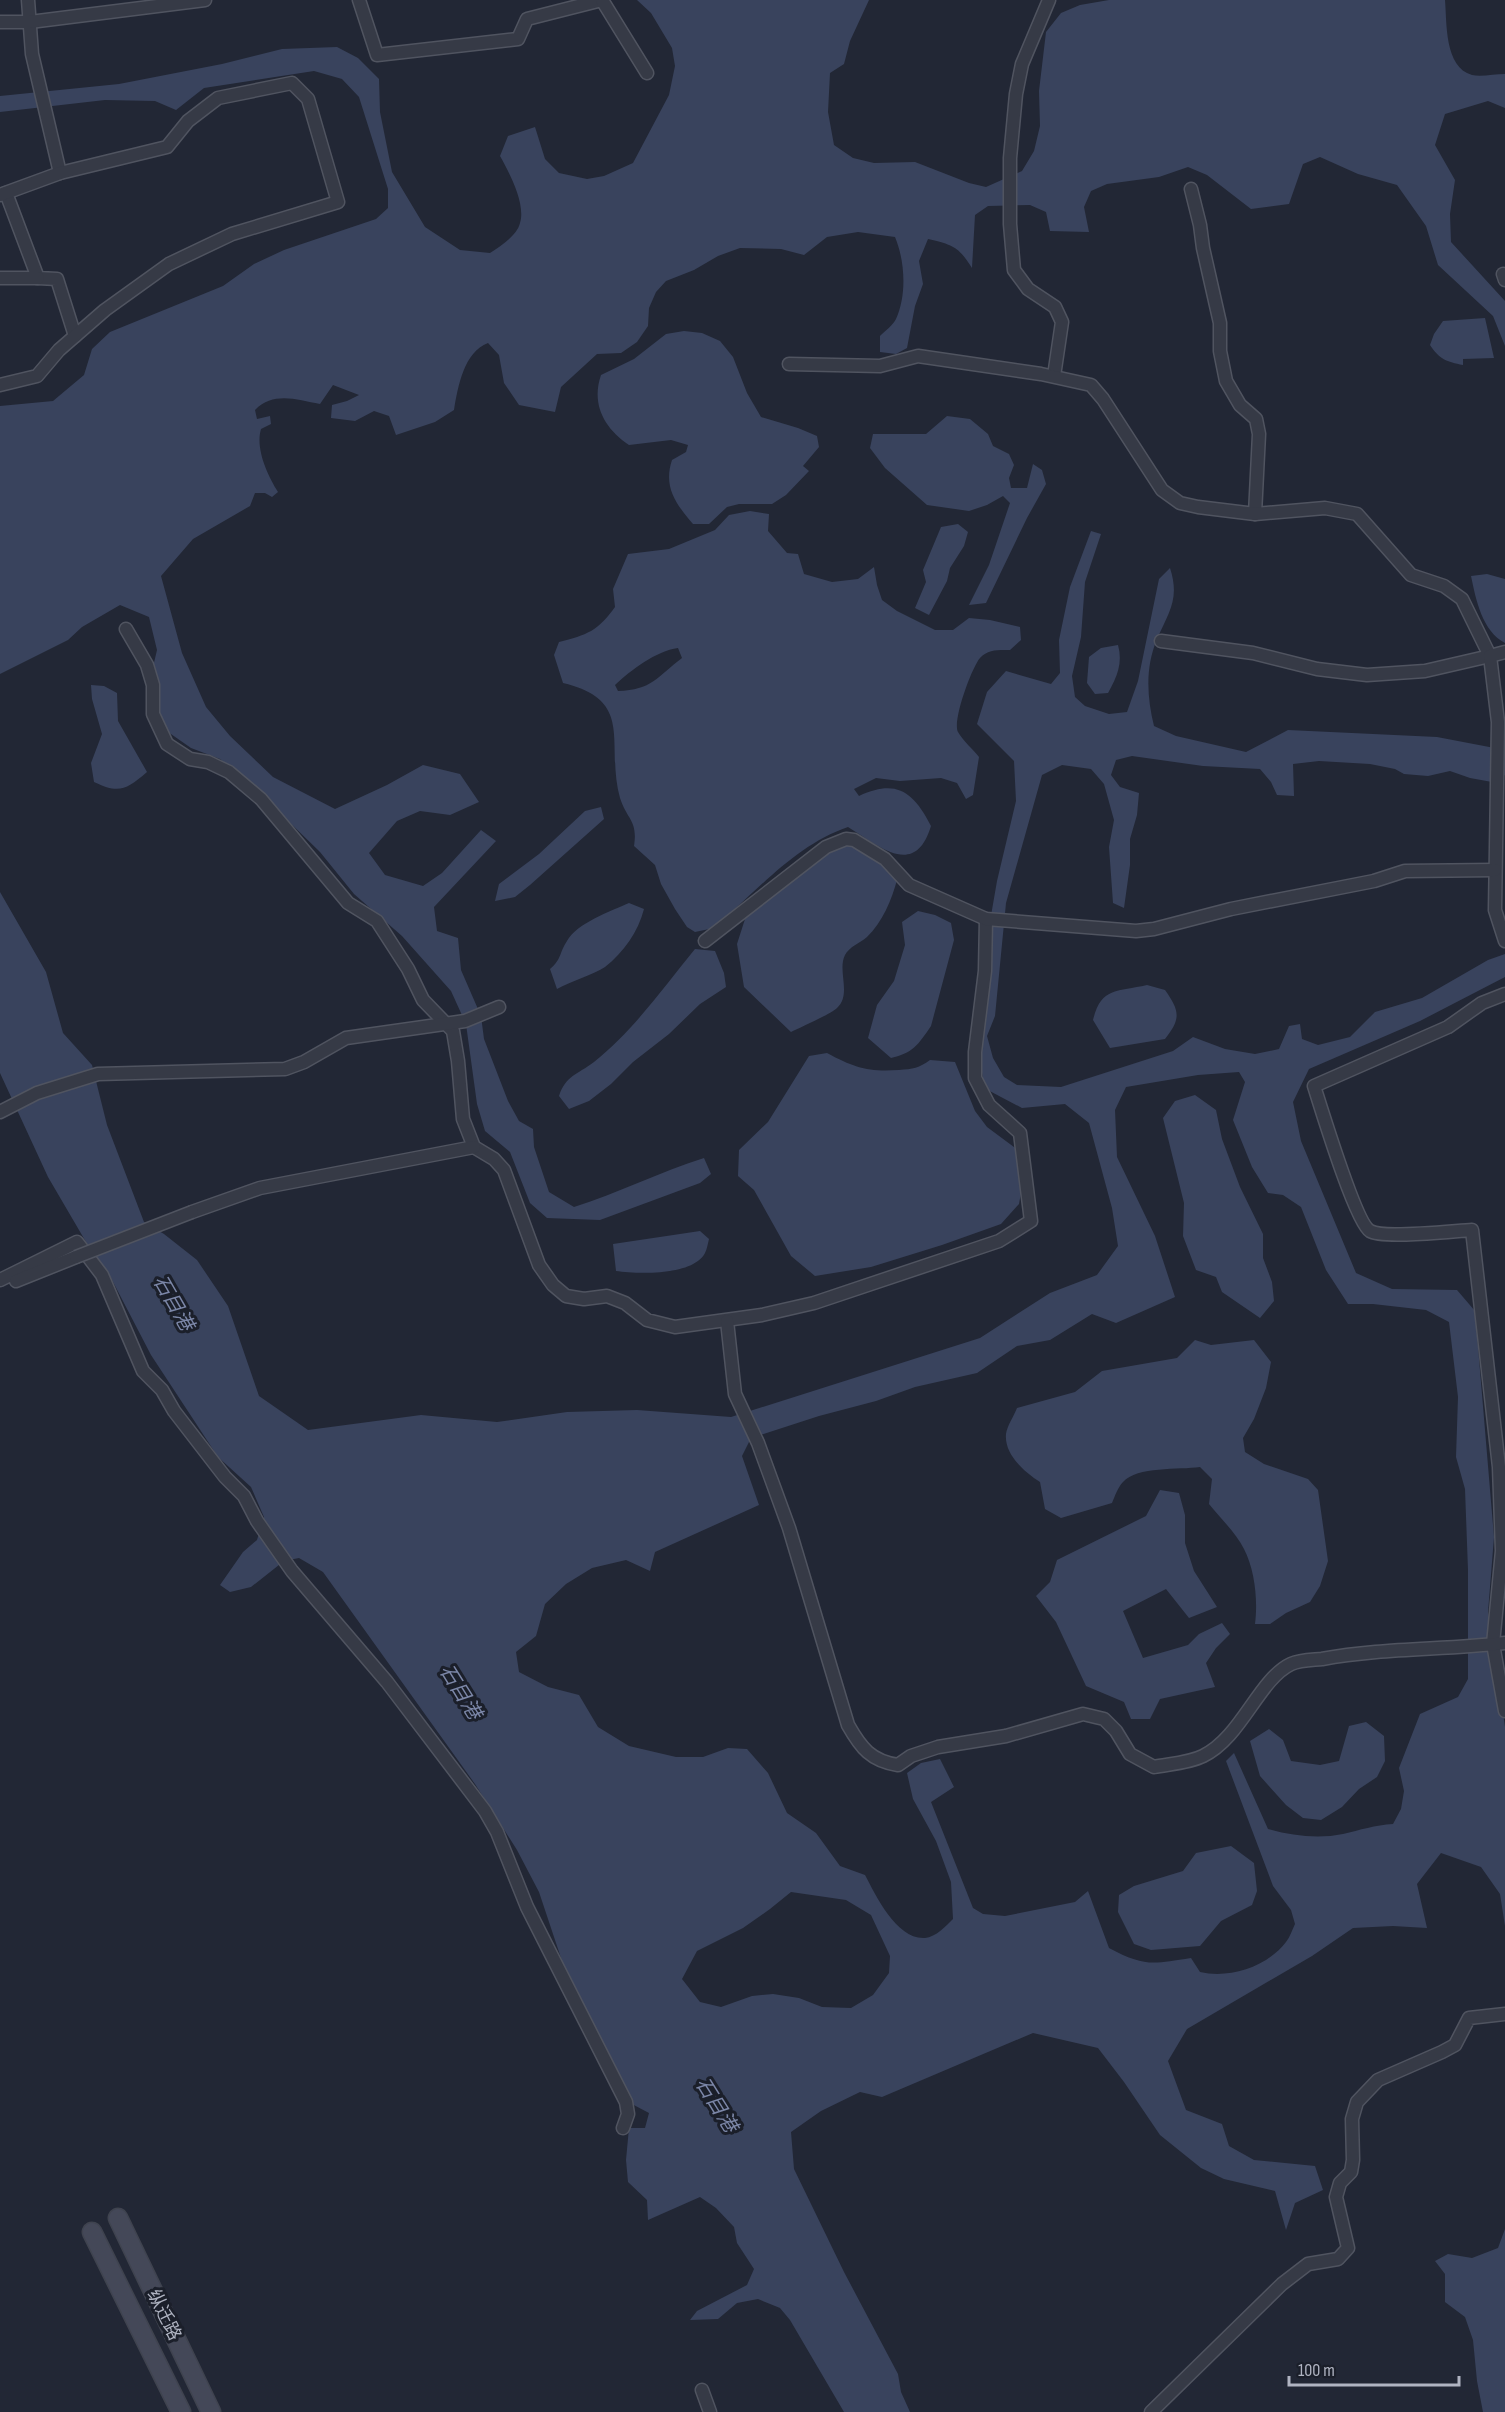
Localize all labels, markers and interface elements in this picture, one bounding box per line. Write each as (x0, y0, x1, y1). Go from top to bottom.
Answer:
water label: 石目港 (148, 1271, 200, 1338)
water label: 石目港 (434, 1660, 488, 1726)
water label: 石目港 (690, 2073, 744, 2139)
street label: 纵迁路 (143, 2286, 185, 2344)
scale bar (1289, 2349, 1458, 2387)
text: 100 m (1298, 2360, 1335, 2381)

